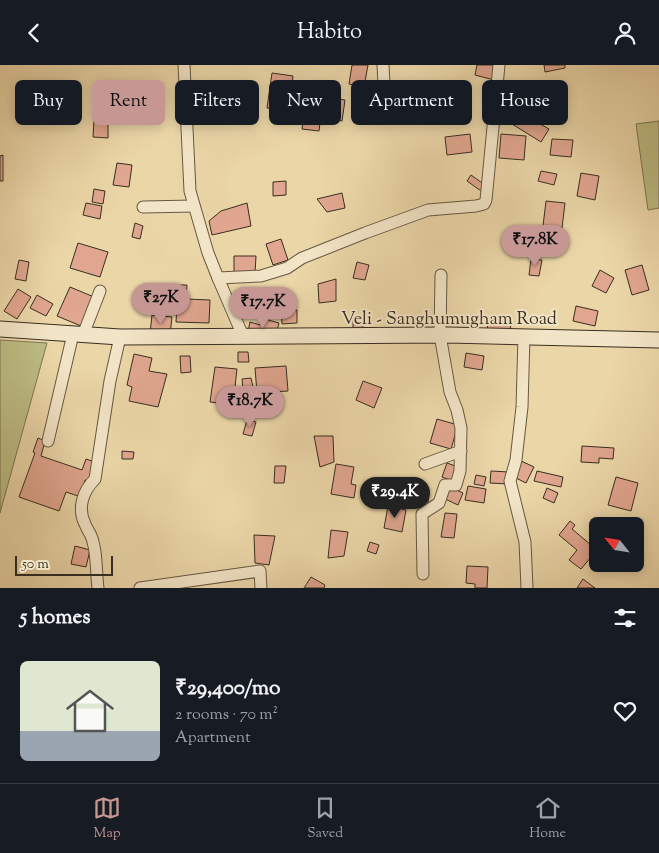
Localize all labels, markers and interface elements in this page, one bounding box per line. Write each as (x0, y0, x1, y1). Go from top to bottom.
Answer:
text: Habito (297, 17, 362, 49)
icon: back (20, 19, 48, 47)
icon: person (611, 19, 639, 47)
chip: Buy (15, 80, 82, 125)
chip: Rent (92, 80, 165, 125)
chip: Filters (175, 80, 259, 125)
chip: New (269, 80, 341, 125)
chip: Apartment (351, 80, 472, 125)
chip: House (482, 80, 568, 125)
pin: ₹17.8K (494, 225, 576, 267)
text: ₹17.8K (512, 229, 558, 252)
pin: ₹27K (131, 283, 191, 325)
text: ₹27K (143, 287, 179, 310)
pin: ₹17.7K (222, 287, 304, 329)
text: ₹17.7K (240, 291, 286, 314)
street label: Veli - Sanghumugham Road (341, 307, 557, 333)
pin: ₹18.7K (209, 385, 291, 428)
text: ₹18.7K (227, 390, 273, 413)
pin: ₹29.4K (354, 477, 436, 519)
text: ₹29.4K (371, 481, 419, 504)
north arrow (589, 517, 644, 573)
map controls (589, 517, 644, 572)
scale bar (15, 553, 112, 576)
text: 50 m (22, 555, 49, 575)
text: 5 homes (20, 603, 90, 633)
icon: filters (611, 604, 639, 632)
text: ₹29,400/mo (175, 674, 280, 704)
icon: home (60, 681, 120, 741)
icon: heart (611, 697, 639, 725)
text: 2 rooms · 70 m² (175, 704, 278, 727)
text: Apartment (175, 727, 251, 750)
tab: Map (93, 794, 121, 844)
tab: Saved (307, 794, 343, 844)
tab: Home (529, 794, 566, 844)

